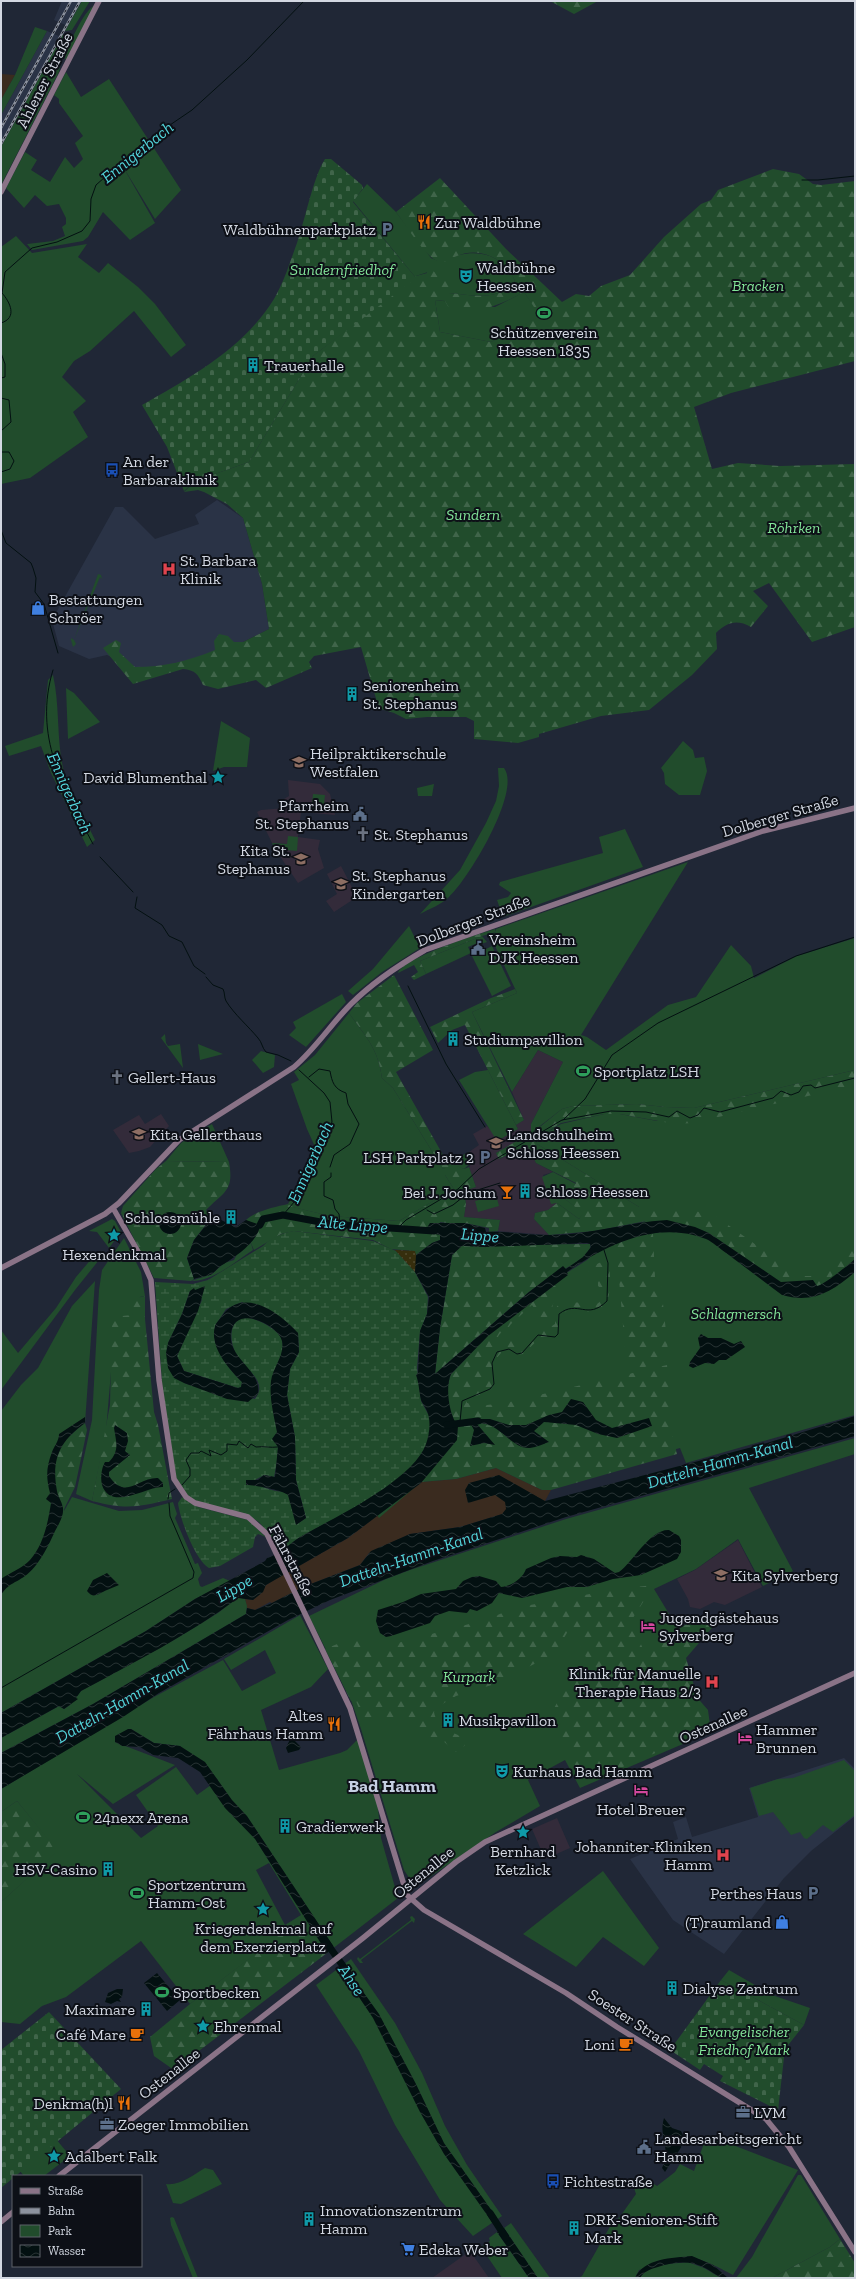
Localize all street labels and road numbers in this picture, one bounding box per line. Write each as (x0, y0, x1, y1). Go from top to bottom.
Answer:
street label: Ahlener Straße (12, 29, 77, 131)
street label: Dolberger Straße (720, 790, 840, 841)
street label: Dolberger Straße (414, 890, 532, 951)
street label: Fährstraße (265, 1522, 318, 1599)
street label: Ostenallee (676, 1701, 750, 1748)
street label: Ostenallee (389, 1842, 457, 1903)
street label: Soester Straße (585, 1985, 681, 2056)
street label: Ostenallee (135, 2044, 204, 2103)

